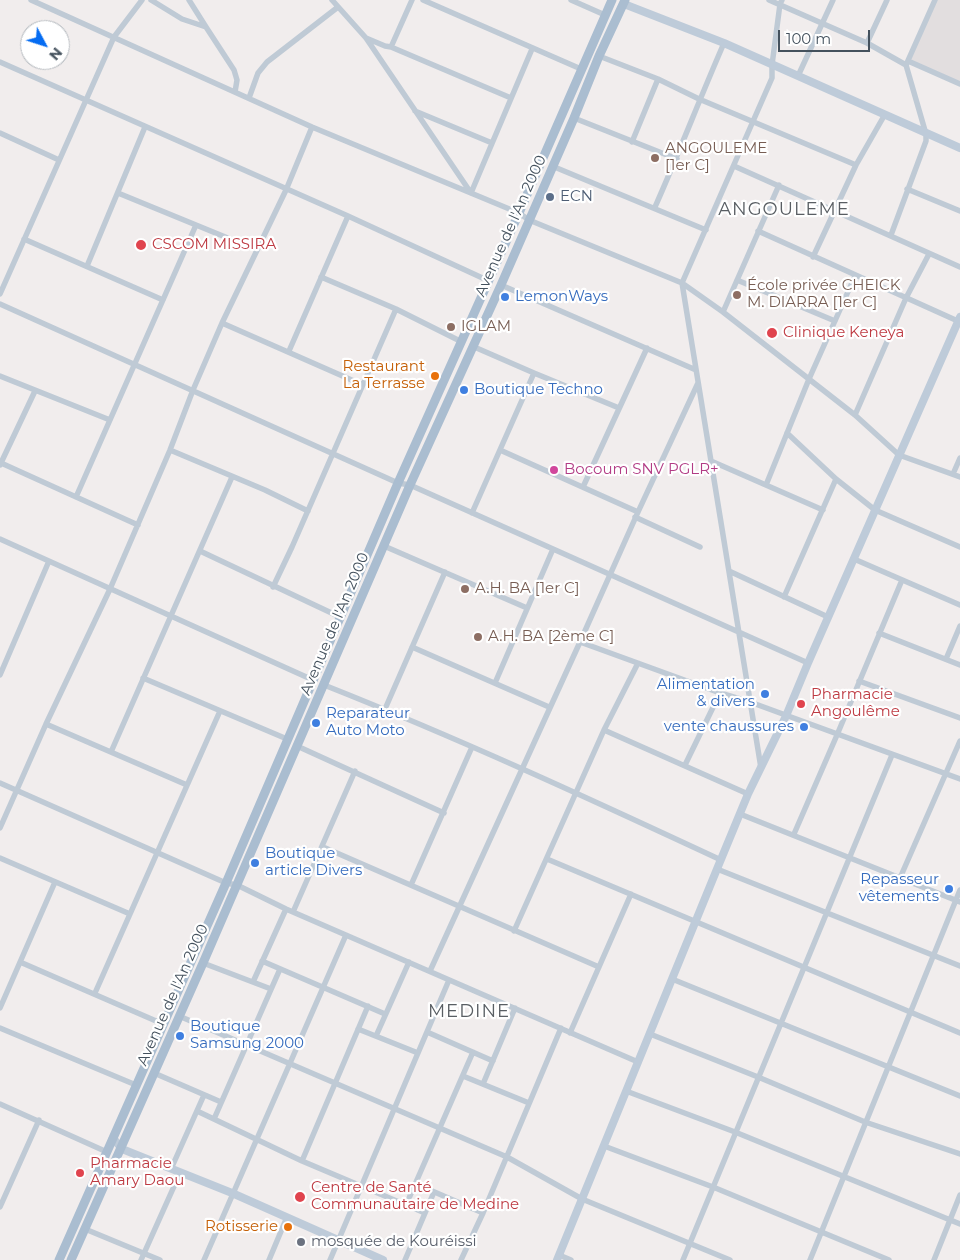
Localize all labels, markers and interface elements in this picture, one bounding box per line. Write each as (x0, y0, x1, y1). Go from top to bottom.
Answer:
north arrow (20, 20, 70, 70)
scale bar (780, 20, 872, 52)
text: 100 m (786, 29, 831, 48)
text: N (45, 44, 66, 64)
place label: ANGOULEME [1er C] (665, 140, 767, 175)
street label: Avenue de l'An 2000 (472, 152, 550, 300)
marker: ANGOULEME [1er C] (649, 152, 661, 164)
place label: ECN (560, 188, 593, 206)
marker: ECN (544, 191, 556, 203)
district label: ANGOULEME (717, 199, 851, 221)
place label: CSCOM MISSIRA (152, 236, 276, 254)
marker: CSCOM MISSIRA (134, 238, 148, 252)
place label: École privée CHEICK M. DIARRA [1er C] (747, 277, 900, 312)
place label: LemonWays (515, 288, 608, 306)
marker: École privée CHEICK M. DIARRA [1er C] (731, 289, 743, 301)
marker: LemonWays (499, 291, 511, 303)
place label: IGLAM (461, 318, 511, 336)
marker: IGLAM (445, 321, 457, 333)
place label: Clinique Keneya (783, 324, 904, 342)
marker: Clinique Keneya (765, 326, 779, 340)
place label: Restaurant La Terrasse (343, 358, 425, 393)
marker: Restaurant La Terrasse (429, 370, 441, 382)
place label: Boutique Techno (474, 381, 603, 399)
marker: Boutique Techno (458, 384, 470, 396)
place label: Bocoum SNV PGLR+ (564, 461, 719, 479)
marker: Bocoum SNV PGLR+ (548, 464, 560, 476)
street label: Avenue de l'An 2000 (297, 550, 373, 698)
place label: A.H. BA [1er C] (475, 580, 579, 598)
marker: A.H. BA [1er C] (459, 583, 471, 595)
place label: A.H. BA [2ème C] (488, 628, 614, 646)
marker: A.H. BA [2ème C] (472, 631, 484, 643)
place label: Alimentation & divers (657, 676, 755, 711)
place label: Pharmacie Angoulême (811, 686, 900, 721)
marker: Alimentation & divers (759, 688, 771, 700)
marker: Pharmacie Angoulême (795, 698, 807, 710)
place label: Reparateur Auto Moto (326, 705, 410, 740)
marker: Reparateur Auto Moto (310, 717, 322, 729)
place label: vente chaussures (664, 718, 794, 736)
marker: vente chaussures (798, 721, 810, 733)
place label: Boutique article Divers (265, 845, 362, 880)
marker: Boutique article Divers (249, 857, 261, 869)
place label: Repasseur vêtements (859, 871, 939, 906)
marker: Repasseur vêtements (943, 883, 955, 895)
street label: Avenue de l'An 2000 (134, 921, 212, 1069)
district label: MEDINE (427, 1001, 511, 1023)
place label: Boutique Samsung 2000 (190, 1018, 304, 1053)
marker: Boutique Samsung 2000 (174, 1030, 186, 1042)
place label: Pharmacie Amary Daou (90, 1155, 184, 1190)
marker: Pharmacie Amary Daou (74, 1167, 86, 1179)
place label: Centre de Santé Communautaire de Medine (311, 1179, 519, 1214)
marker: Centre de Santé Communautaire de Medine (293, 1190, 307, 1204)
place label: Rotisserie (205, 1218, 278, 1236)
marker: Rotisserie (282, 1221, 294, 1233)
place label: mosquée de Kouréissi (311, 1233, 476, 1251)
marker: mosquée de Kouréissi (295, 1236, 307, 1248)

